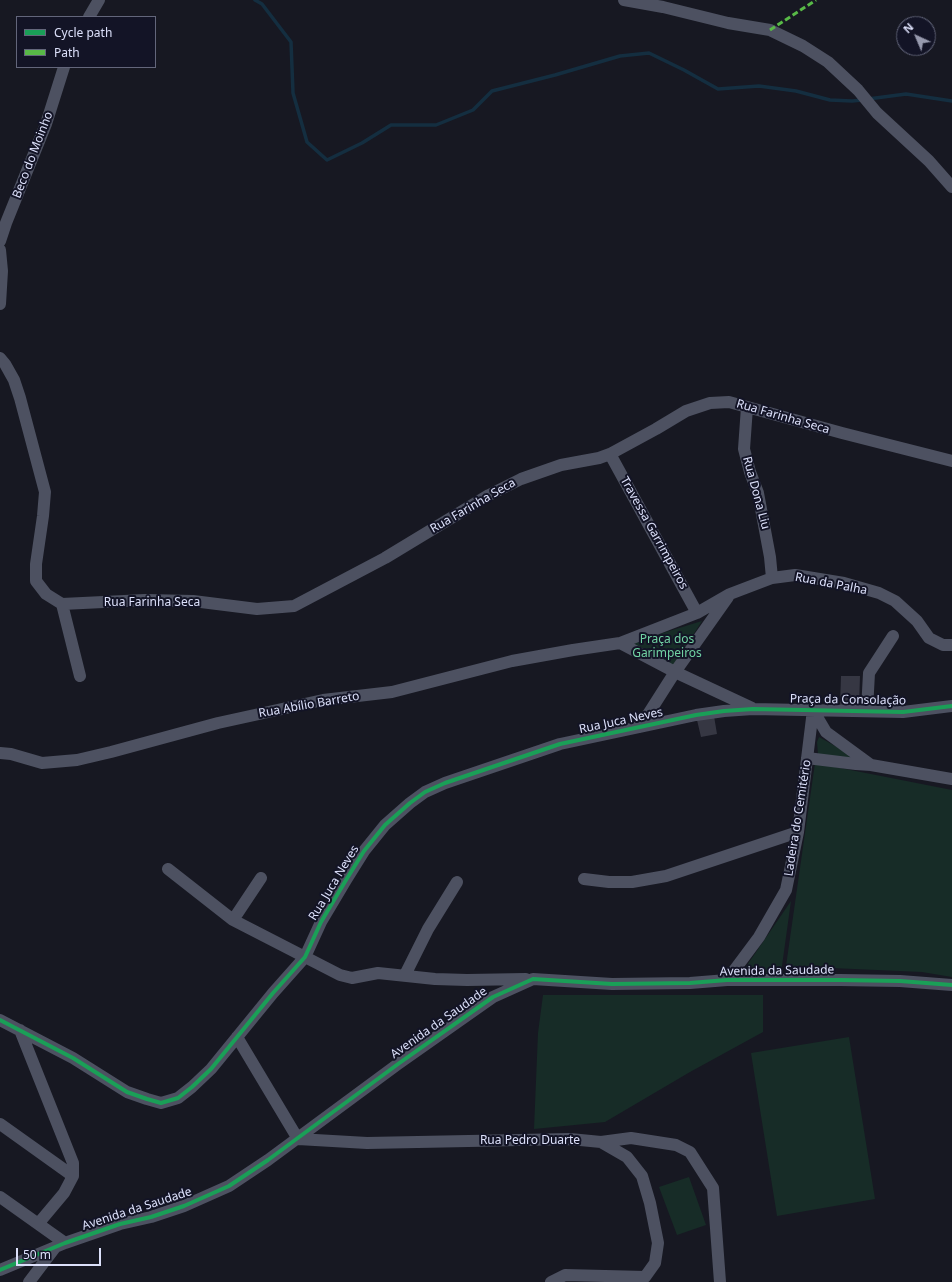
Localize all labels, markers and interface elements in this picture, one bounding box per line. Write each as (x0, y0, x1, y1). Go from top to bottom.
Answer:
legend (16, 16, 156, 68)
north arrow (896, 16, 936, 56)
text: N (900, 19, 916, 36)
text: Cycle path (54, 24, 112, 41)
text: Path (54, 44, 80, 61)
street label: Beco do Moinho (10, 110, 56, 200)
street label: Rua Farinha Seca (735, 397, 831, 437)
street label: Rua Dona Liu (739, 455, 773, 531)
street label: Travessa Garrimpeiros (617, 474, 691, 592)
street label: Rua Farinha Seca (428, 476, 518, 536)
street label: Rua da Palha (794, 570, 868, 598)
street label: Rua Farinha Seca (104, 596, 200, 610)
park label: Praça dos Garimpeiros (632, 633, 702, 661)
street label: Rua Abílio Barreto (258, 689, 360, 721)
street label: Praça da Consolação (790, 692, 906, 708)
street label: Rua Juca Neves (578, 705, 664, 737)
street label: Ladeira do Cemitério (782, 759, 814, 877)
street label: Rua Juca Neves (306, 843, 362, 923)
street label: Avenida da Saudade (720, 963, 834, 979)
street label: Avenida da Saudade (388, 984, 490, 1062)
street label: Rua Pedro Duarte (480, 1134, 580, 1148)
street label: Avenida da Saudade (80, 1184, 194, 1234)
scale bar (18, 1240, 103, 1266)
text: 50 m (23, 1246, 51, 1263)

